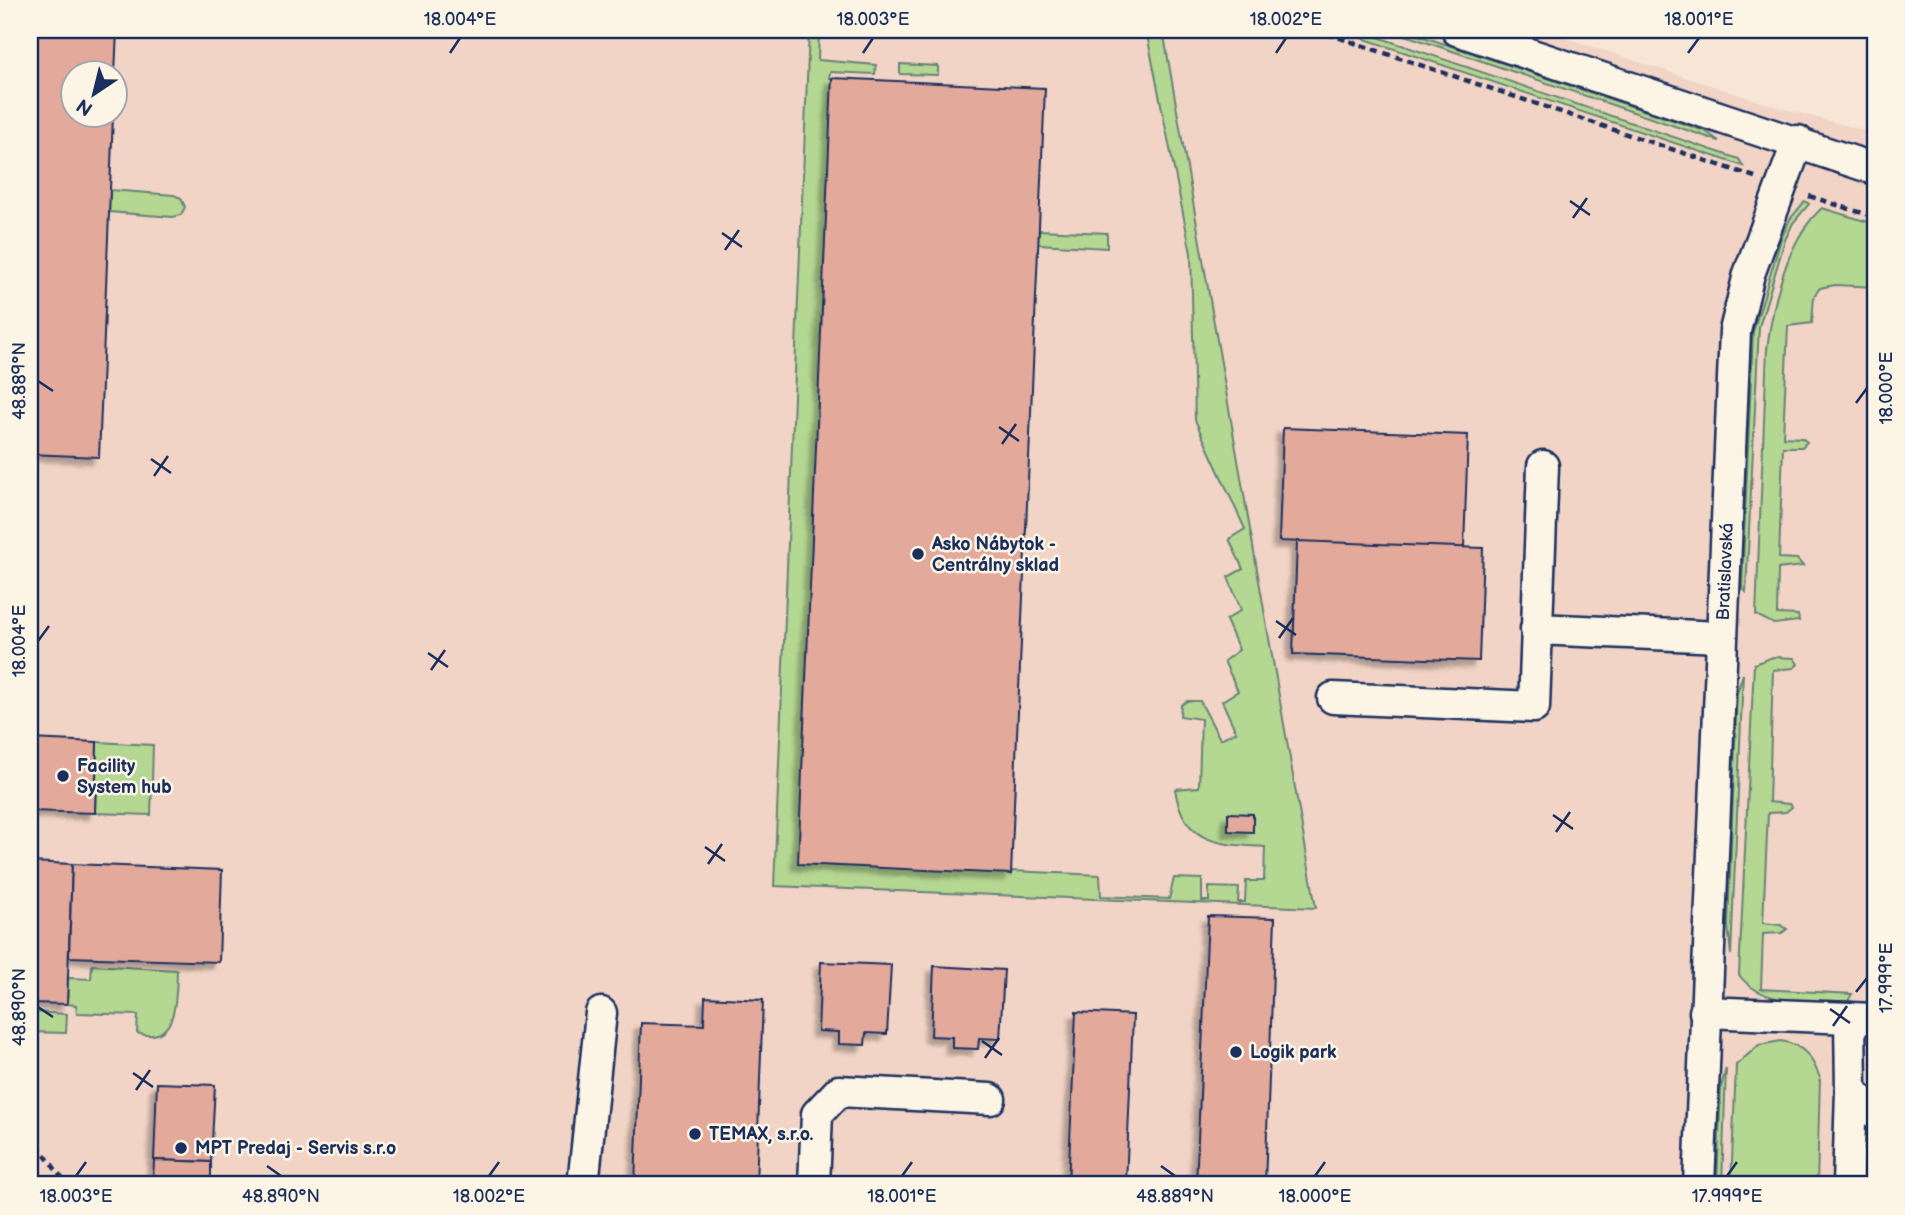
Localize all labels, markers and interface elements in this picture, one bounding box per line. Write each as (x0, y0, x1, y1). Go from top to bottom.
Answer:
text: 18.004°E (424, 9, 496, 30)
text: 18.003°E (836, 9, 910, 30)
text: 18.002°E (1250, 9, 1322, 30)
text: 18.001°E (1664, 9, 1734, 30)
north arrow (60, 60, 130, 130)
text: N (73, 93, 98, 120)
text: 48.889°N (9, 342, 30, 420)
text: 18.000°E (1876, 351, 1897, 424)
street label: Bratislavská (1713, 522, 1738, 621)
place label: Asko Nábytok - Centrálny sklad (931, 534, 1059, 576)
marker: Asko Nábytok - Centrálny sklad (910, 546, 926, 562)
text: 18.004°E (9, 605, 30, 677)
place label: Facility System hub (77, 756, 172, 798)
marker: Facility System hub (55, 768, 71, 784)
text: 17.999°E (1876, 943, 1897, 1013)
text: 48.890°N (9, 968, 30, 1046)
place label: Logik park (1250, 1042, 1337, 1063)
marker: Logik park (1228, 1044, 1244, 1060)
place label: TEMAX, s.r.o. (709, 1124, 813, 1145)
marker: TEMAX, s.r.o. (687, 1126, 703, 1142)
place label: MPT Predaj - Servis s.r.o (195, 1138, 396, 1159)
marker: MPT Predaj - Servis s.r.o (173, 1140, 189, 1156)
text: 18.003°E (39, 1186, 113, 1207)
text: 48.890°N (242, 1186, 320, 1207)
text: 18.002°E (453, 1186, 525, 1207)
text: 18.001°E (867, 1186, 937, 1207)
text: 48.889°N (1136, 1186, 1214, 1207)
text: 18.000°E (1279, 1186, 1352, 1207)
text: 17.999°E (1692, 1186, 1762, 1207)

